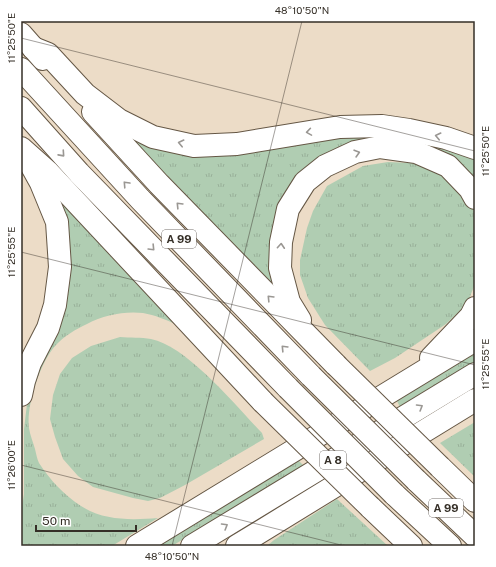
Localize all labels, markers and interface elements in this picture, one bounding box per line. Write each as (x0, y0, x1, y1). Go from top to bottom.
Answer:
text: 48°10'50"N (275, 4, 329, 16)
text: 11°25'50"E (5, 13, 17, 63)
text: 11°25'50"E (479, 126, 491, 176)
one-way arrow (306, 127, 312, 136)
one-way arrow (435, 133, 441, 141)
one-way arrow (177, 140, 184, 148)
one-way arrow (58, 149, 65, 157)
one-way arrow (353, 149, 360, 158)
one-way arrow (123, 181, 131, 189)
one-way arrow (176, 202, 184, 210)
text: 11°25'55"E (5, 227, 17, 277)
road number: A 99 (162, 230, 196, 248)
one-way arrow (147, 243, 155, 251)
one-way arrow (276, 243, 285, 249)
one-way arrow (267, 295, 275, 303)
text: 11°25'55"E (479, 339, 491, 389)
one-way arrow (281, 345, 289, 353)
one-way arrow (416, 405, 423, 412)
text: 11°26'00"E (5, 440, 17, 490)
road number: A 8 (320, 451, 346, 469)
road number: A 99 (429, 499, 463, 517)
scale bar (36, 507, 136, 533)
text: 50 m (42, 514, 70, 528)
one-way arrow (221, 523, 228, 530)
text: 48°10'50"N (145, 550, 199, 562)

